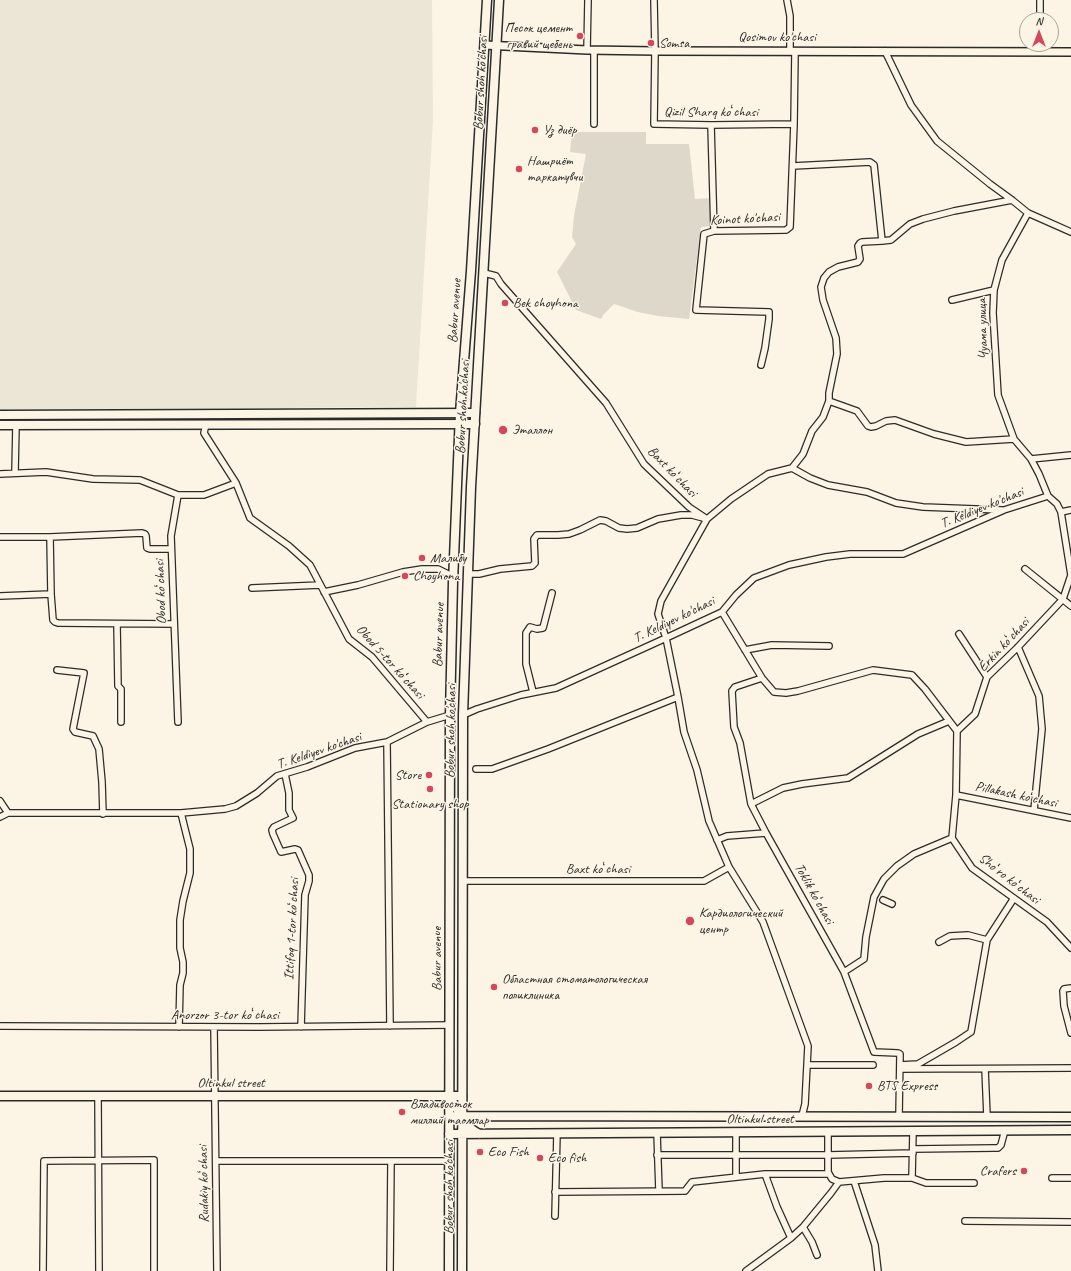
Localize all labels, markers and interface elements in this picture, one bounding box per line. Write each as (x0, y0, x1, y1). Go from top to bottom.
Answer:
north arrow (1019, 12, 1059, 52)
text: N (1036, 14, 1042, 28)
place label: Песок цемент гравий щебень (505, 20, 572, 52)
street label: Qosimov ko'chasi (738, 29, 816, 45)
marker: Песок цемент гравий щебень (575, 31, 585, 41)
street label: Bobur shoh ko'chasi (470, 35, 492, 131)
place label: Somsa (659, 35, 689, 51)
marker: Somsa (646, 38, 656, 48)
street label: Qizil Sharq koʻchasi (664, 104, 758, 120)
place label: Уз диёр (543, 122, 577, 138)
marker: Уз диёр (530, 125, 540, 135)
place label: Нашриёт таркатувчи (527, 153, 582, 186)
marker: Нашриёт таркатувчи (514, 164, 524, 174)
street label: Koinot ko'chasi (710, 209, 780, 229)
street label: Babur avenue (444, 278, 466, 344)
place label: Bek choyhona (513, 295, 578, 311)
marker: Bek choyhona (500, 298, 510, 308)
street label: Чуама улица (974, 298, 992, 360)
street label: Bobur shoh ko'chasi (452, 359, 474, 455)
place label: Эталлон (512, 422, 552, 438)
marker: Эталлон (497, 424, 509, 436)
street label: Baxt koʻchasi (644, 443, 700, 501)
street label: T. Keldiyev ko'chasi (938, 484, 1026, 532)
place label: Малибу (430, 550, 466, 566)
marker: Малибу (417, 553, 427, 563)
street label: Obod koʻchasi (151, 559, 171, 625)
place label: Choyhona (413, 568, 459, 584)
marker: Choyhona (400, 571, 410, 581)
street label: T. Keldiyev ko'chasi (631, 593, 717, 647)
street label: Babur avenue (429, 603, 449, 667)
street label: Erkin koʻchasi (975, 614, 1033, 676)
street label: Obod 5-tor koʻchasi (352, 621, 428, 703)
street label: Bobur shoh ko'chasi (442, 684, 460, 778)
street label: T. Keldiyev ko'chasi (275, 729, 363, 773)
place label: Store (395, 767, 421, 783)
marker: Store (424, 770, 434, 780)
street label: Pillakash koʻchasi (974, 778, 1058, 812)
marker: Stationary shop (425, 784, 435, 794)
place label: Stationary shop (391, 796, 469, 812)
street label: Shoʻro koʻchasi (975, 850, 1043, 908)
street label: Baxt koʻchasi (566, 861, 630, 877)
street label: Toklik koʻchasi (790, 861, 838, 927)
street label: Ittifoq 1-tor koʻchasi (281, 877, 303, 981)
place label: Кардиологический центр (699, 905, 783, 938)
marker: Кардиологический центр (684, 915, 696, 927)
street label: Babur avenue (429, 927, 445, 991)
place label: Областная стоматологическая поликлиника (502, 971, 647, 1004)
marker: Областная стоматологическая поликлиника (489, 982, 499, 992)
street label: Anorzor 3-tor koʻchasi (171, 1007, 279, 1023)
street label: Oltinkul street (197, 1075, 265, 1091)
place label: BTS Express (877, 1078, 937, 1094)
marker: BTS Express (864, 1081, 874, 1091)
place label: Владивосток миллий таомлар (410, 1096, 489, 1128)
marker: Владивосток миллий таомлар (397, 1107, 407, 1117)
street label: Oltinkul street (726, 1111, 794, 1127)
street label: Bobur shoh ko'chasi (441, 1140, 457, 1234)
place label: Eco Fish (488, 1144, 529, 1160)
street label: Rudakiy koʻchasi (195, 1145, 213, 1223)
marker: Eco Fish (475, 1147, 485, 1157)
place label: Eco fish (548, 1150, 586, 1166)
marker: Eco fish (535, 1153, 545, 1163)
place label: Crafers (980, 1163, 1016, 1179)
marker: Crafers (1019, 1166, 1029, 1176)

